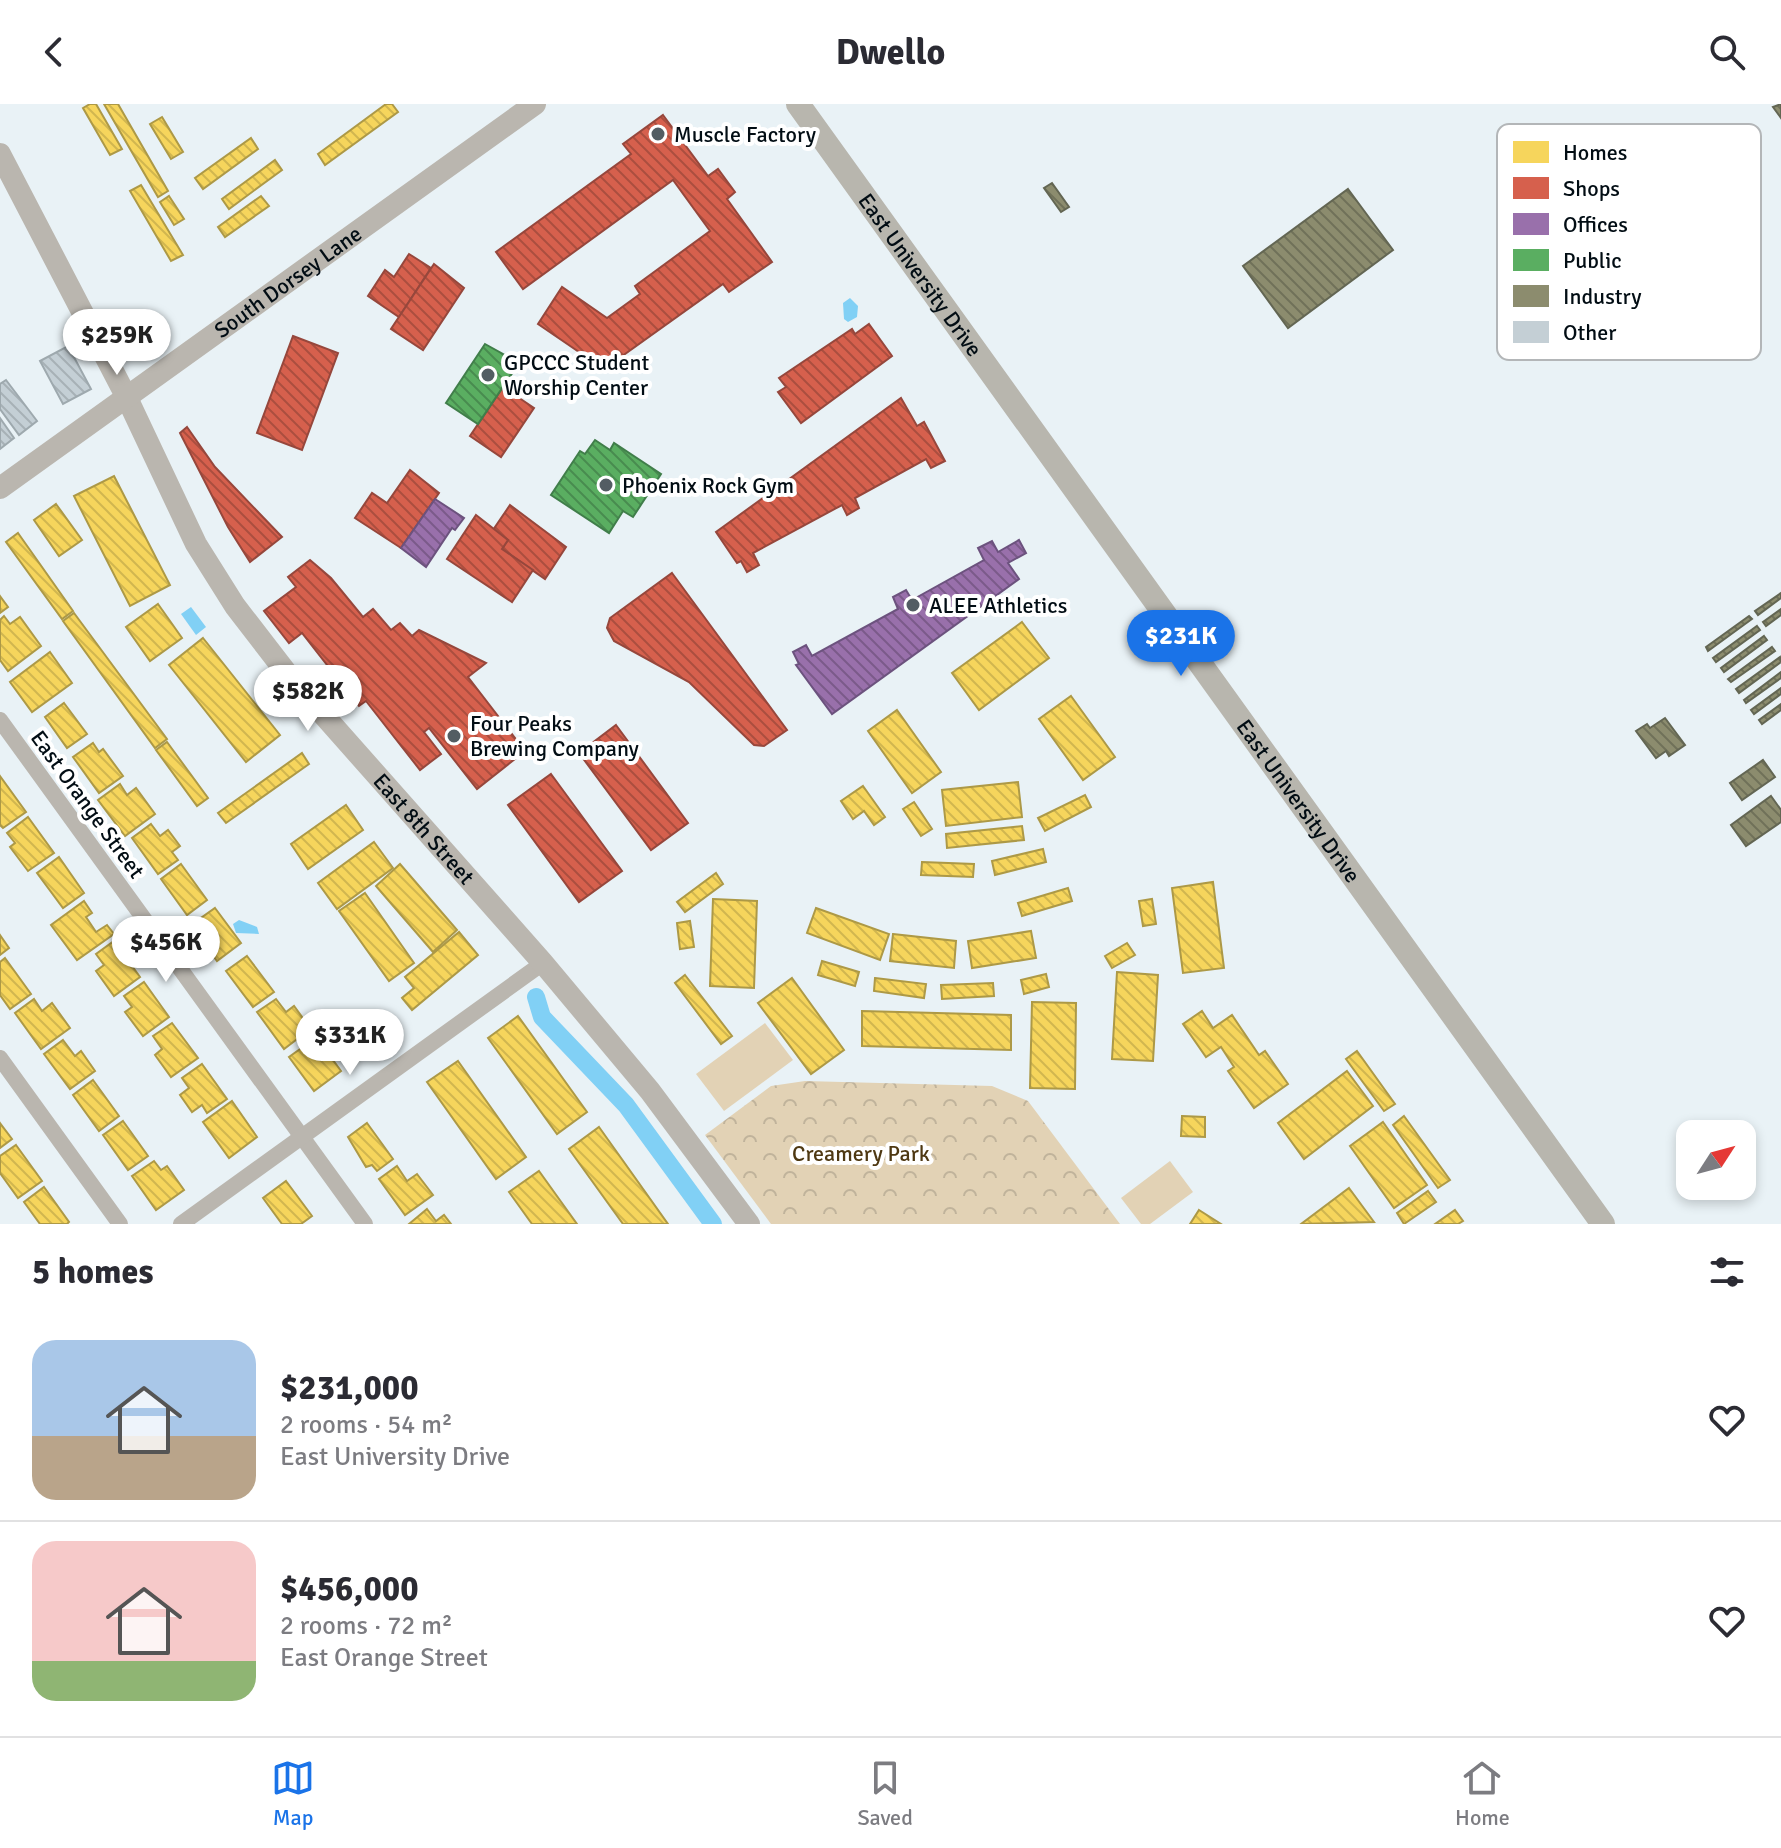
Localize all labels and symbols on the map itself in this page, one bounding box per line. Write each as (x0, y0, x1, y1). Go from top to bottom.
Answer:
place label: Muscle Factory (674, 121, 817, 148)
legend (1497, 124, 1761, 360)
marker: Muscle Factory (649, 125, 667, 143)
text: Homes (1563, 139, 1627, 166)
text: Shops (1563, 175, 1620, 202)
street label: East University Drive (852, 188, 988, 362)
text: Offices (1563, 211, 1628, 238)
street label: South Dorsey Lane (209, 220, 367, 344)
text: Public (1563, 247, 1622, 274)
text: Industry (1563, 283, 1642, 310)
pin: $259K (61, 309, 173, 377)
text: Other (1563, 319, 1616, 346)
place label: GPCCC Student Worship Center (504, 349, 650, 401)
marker: GPCCC Student Worship Center (479, 366, 497, 384)
place label: Phoenix Rock Gym (622, 472, 794, 499)
marker: Phoenix Rock Gym (597, 476, 615, 494)
place label: ALEE Athletics (929, 592, 1067, 619)
marker: ALEE Athletics (904, 596, 922, 614)
pin: $231K (1125, 610, 1237, 678)
pin: $582K (252, 665, 364, 733)
place label: Four Peaks Brewing Company (470, 710, 640, 762)
street label: East University Drive (1231, 714, 1366, 888)
street label: East Orange Street (25, 725, 150, 884)
marker: Four Peaks Brewing Company (445, 727, 463, 745)
street label: East 8th Street (367, 768, 480, 890)
pin: $456K (110, 916, 222, 984)
pin: $331K (294, 1009, 406, 1077)
north arrow (1676, 1120, 1756, 1200)
park label: Creamery Park (792, 1140, 930, 1167)

